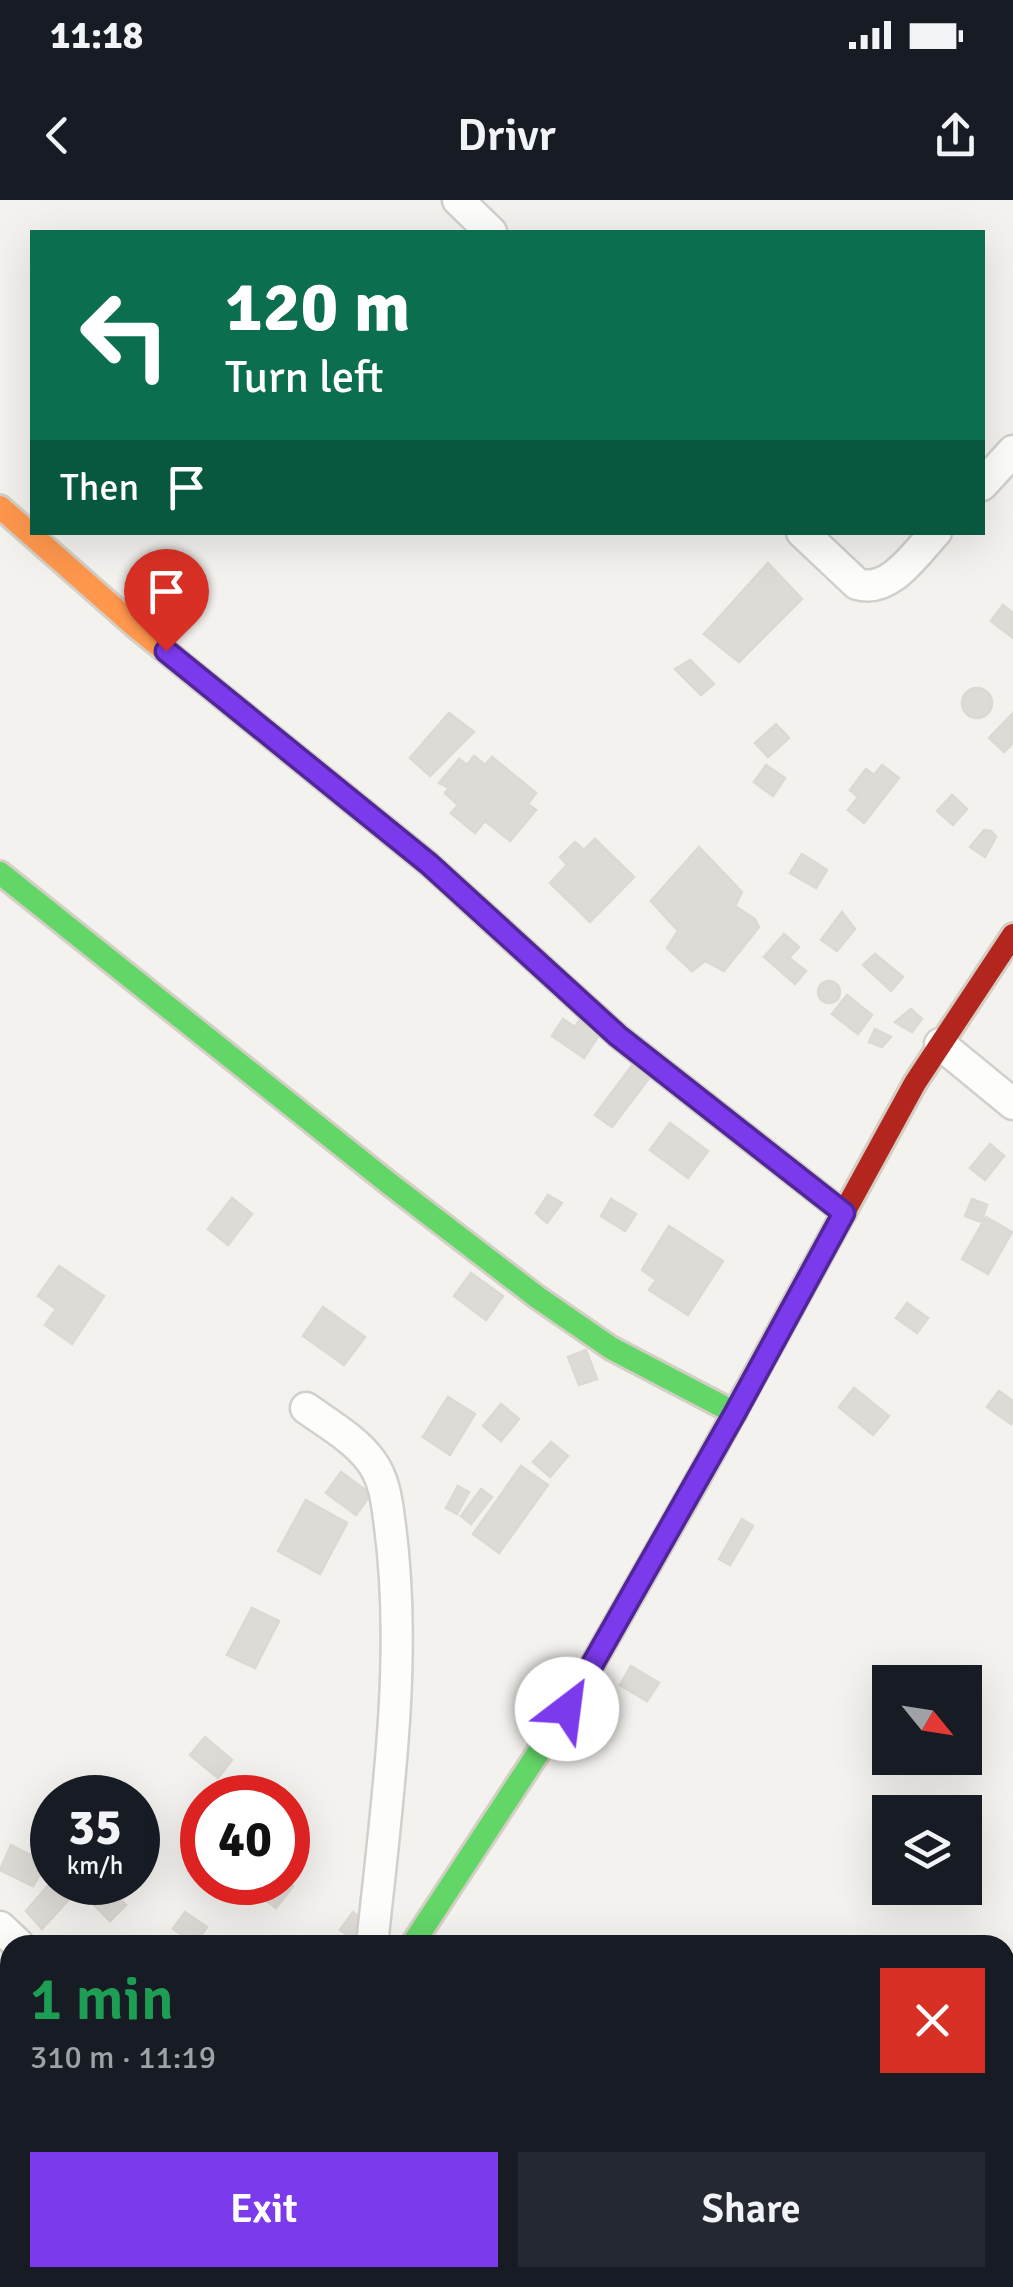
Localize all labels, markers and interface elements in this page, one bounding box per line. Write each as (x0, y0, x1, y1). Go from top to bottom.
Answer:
text: 11:18 (50, 12, 143, 59)
icon: back (30, 108, 85, 163)
text: Drivr (457, 108, 556, 163)
icon: share (928, 108, 983, 163)
text: 120 m (225, 264, 410, 350)
icon: left (60, 270, 190, 400)
text: Turn left (225, 350, 384, 405)
icon: arrive (159, 460, 214, 515)
text: Then (60, 464, 139, 511)
pin (124, 549, 209, 652)
icon: arrive (139, 564, 194, 619)
position arrow (515, 1657, 619, 1761)
north arrow (872, 1665, 982, 1775)
map controls (872, 1665, 982, 1905)
speed limit sign: 40 (180, 1775, 310, 1905)
button: layers (872, 1795, 982, 1905)
text: 35 (68, 1797, 122, 1859)
text: km/h (67, 1850, 123, 1881)
text: 1 min (30, 1963, 174, 2037)
button: close (880, 1968, 985, 2073)
text: 310 m · 11:19 (30, 2038, 216, 2077)
button: Exit (30, 2152, 498, 2267)
button: Share (518, 2152, 985, 2267)

